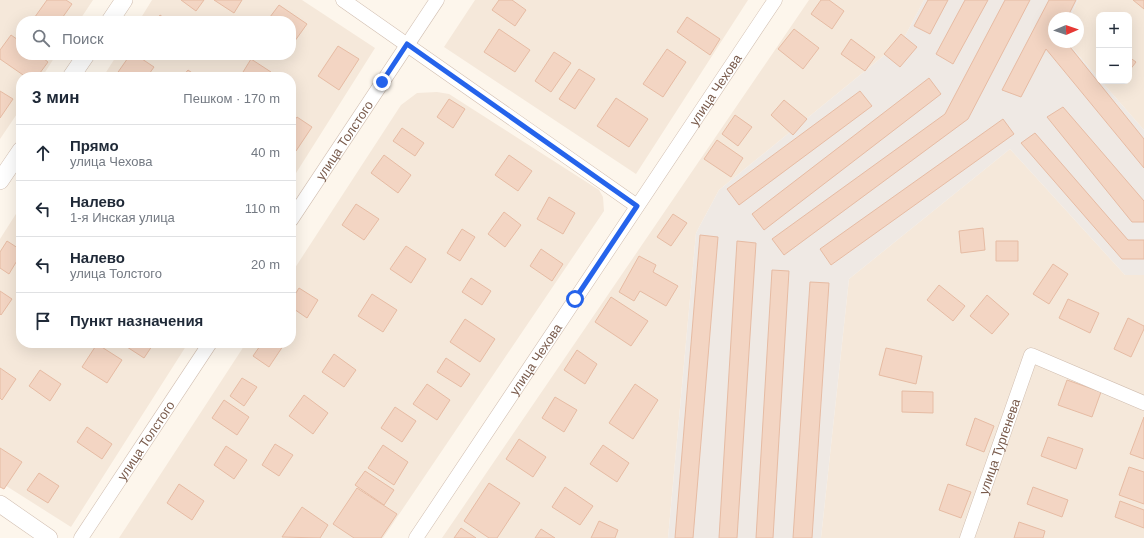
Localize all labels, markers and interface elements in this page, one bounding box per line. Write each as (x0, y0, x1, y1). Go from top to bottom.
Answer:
north arrow (1048, 12, 1084, 48)
map controls (1096, 12, 1132, 84)
button: + (1096, 12, 1132, 48)
search box (16, 16, 296, 60)
icon: search (30, 27, 52, 49)
text: Поиск (62, 30, 104, 47)
button: − (1096, 48, 1132, 84)
street label: улица Чехова (686, 51, 745, 128)
route end (373, 73, 391, 91)
text: 3 мин (32, 88, 79, 107)
text: Пешком · 170 m (183, 91, 280, 106)
street label: улица Толстого (313, 98, 376, 183)
text: Прямо (70, 137, 119, 154)
icon: ahead (32, 142, 54, 164)
text: 40 m (251, 145, 280, 160)
text: улица Чехова (70, 154, 153, 169)
text: Налево (70, 193, 125, 210)
icon: left (32, 198, 54, 220)
text: 110 m (245, 201, 280, 216)
text: 1-я Инская улица (70, 210, 175, 225)
text: Налево (70, 249, 125, 266)
icon: left (32, 254, 54, 276)
text: 20 m (251, 257, 280, 272)
text: улица Толстого (70, 266, 162, 281)
route start (566, 290, 584, 308)
icon: arrive (32, 310, 54, 332)
text: Пункт назначения (70, 312, 203, 329)
street label: улица Чехова (507, 320, 565, 398)
street label: улица Тургенева (976, 396, 1023, 496)
street label: улица Толстого (114, 398, 178, 483)

